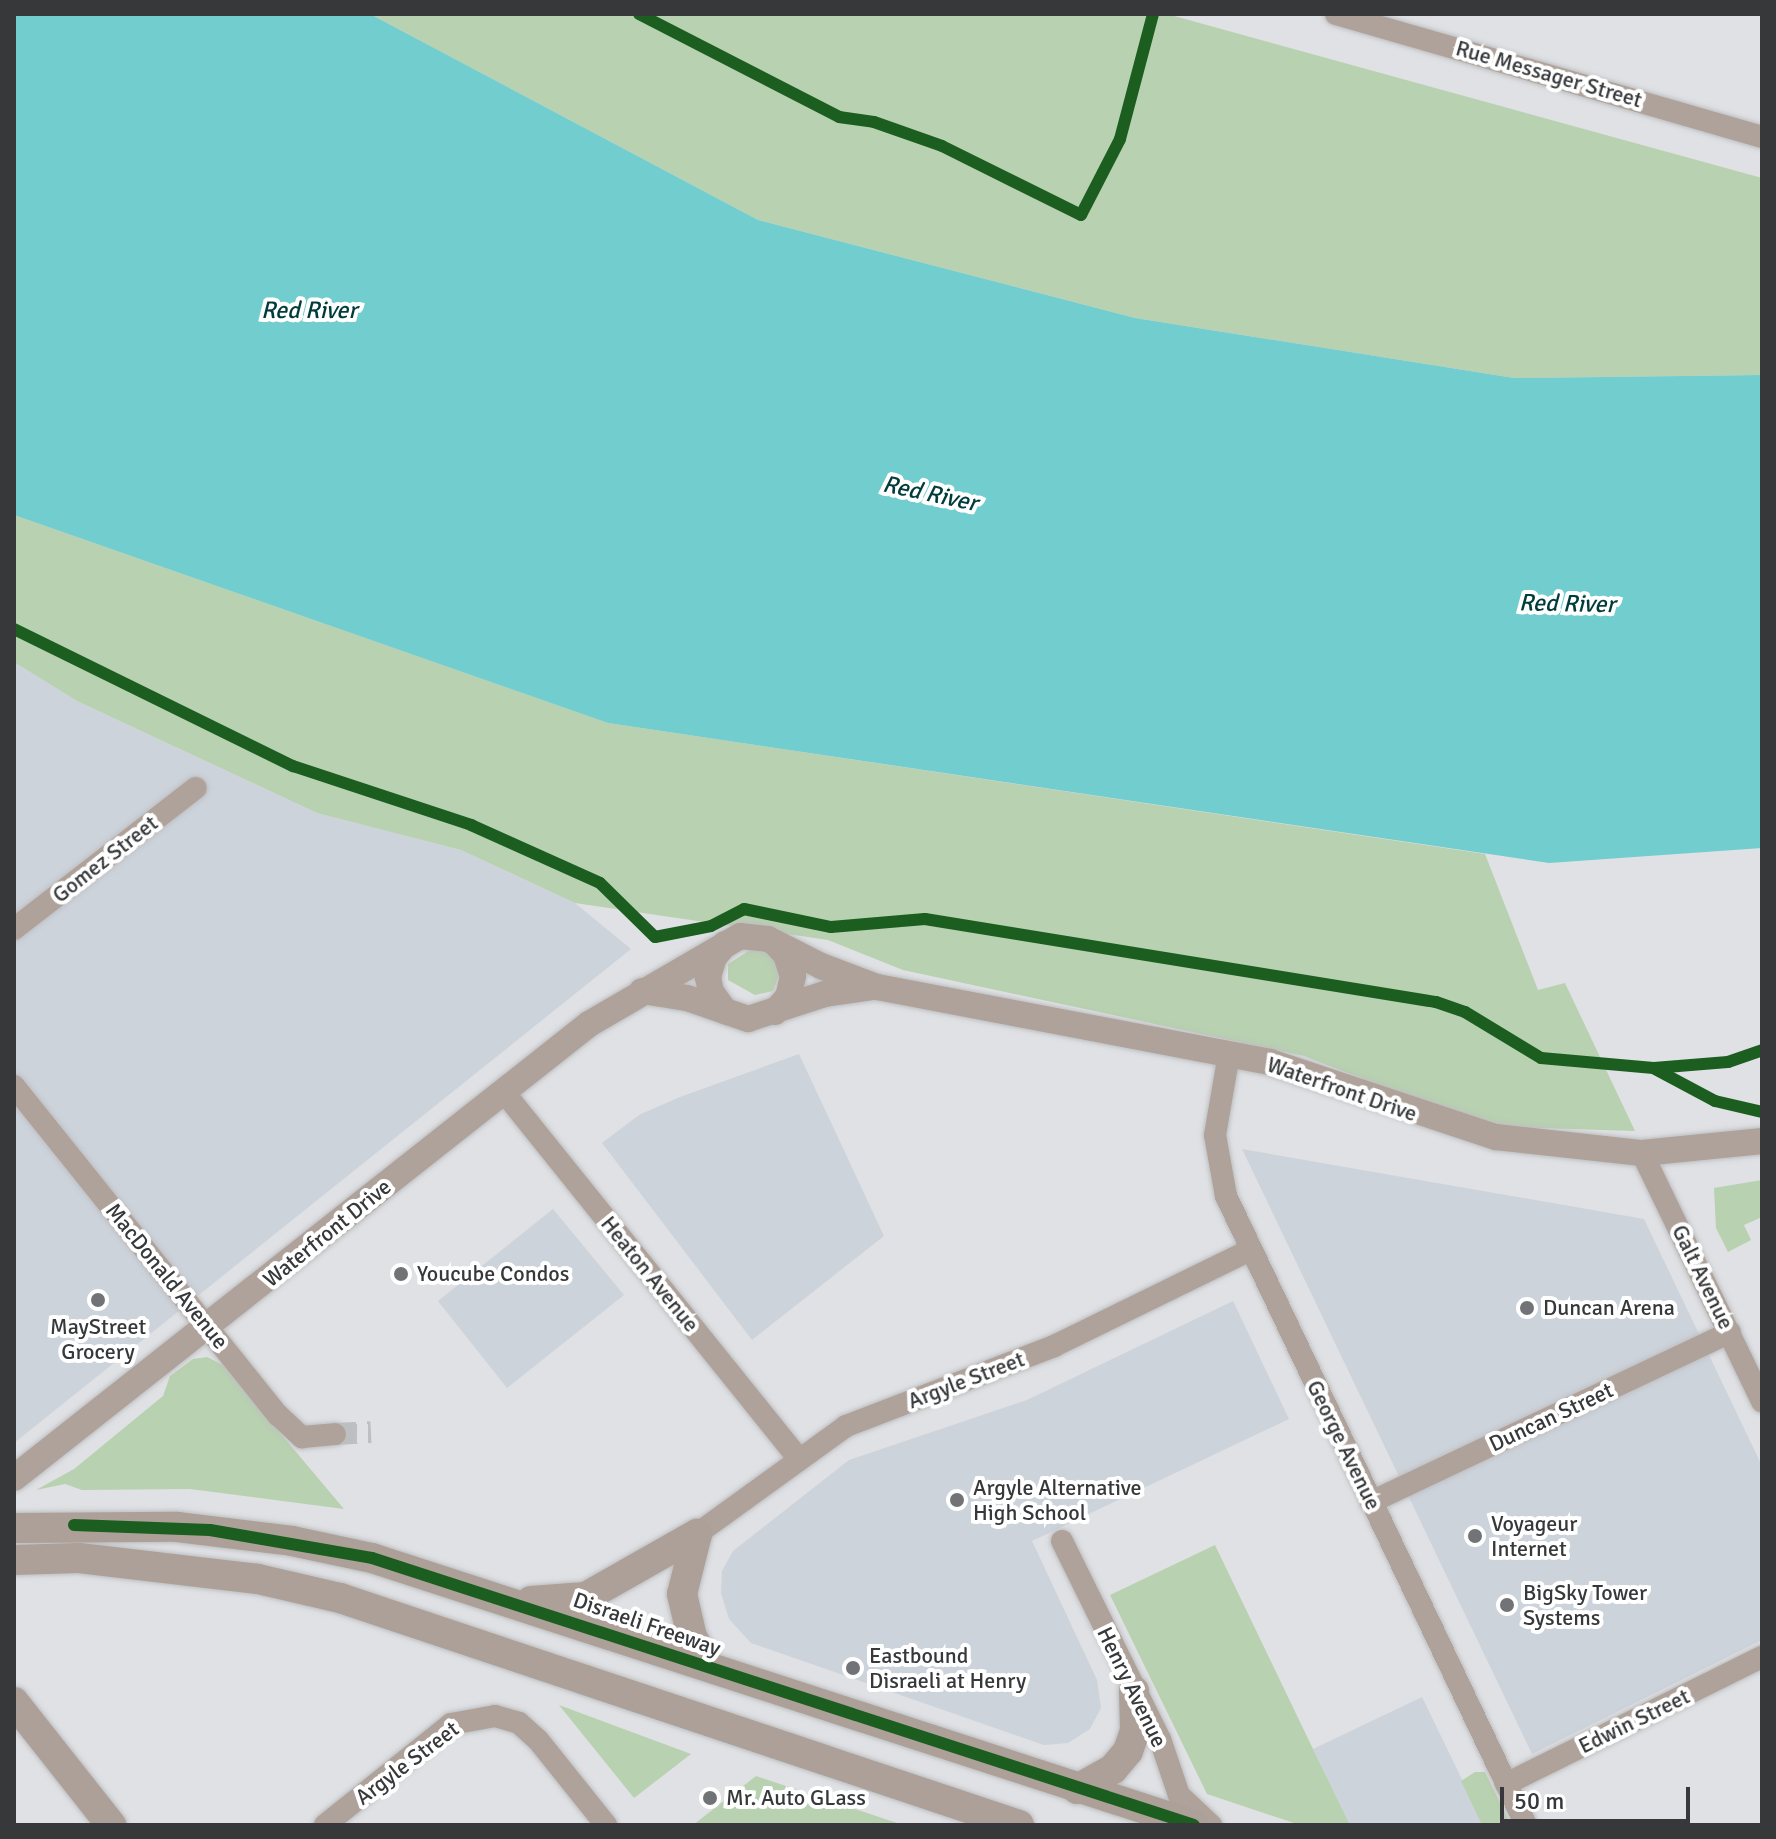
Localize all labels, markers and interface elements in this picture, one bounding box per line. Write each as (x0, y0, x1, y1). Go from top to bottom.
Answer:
street label: Rue Messager Street (1453, 35, 1645, 113)
water label: Red River (261, 297, 357, 325)
water label: Red River (880, 470, 980, 518)
water label: Red River (1519, 589, 1615, 619)
street label: Gomez Street (47, 810, 163, 908)
street label: Waterfront Drive (1264, 1051, 1420, 1127)
street label: Waterfront Drive (258, 1173, 396, 1293)
street label: MacDonald Avenue (100, 1198, 234, 1354)
street label: Heaton Avenue (595, 1211, 705, 1337)
street label: Galt Avenue (1666, 1221, 1740, 1333)
place label: Youcube Condos (417, 1261, 569, 1287)
marker: Youcube Condos (392, 1265, 410, 1283)
marker: MayStreet Grocery (89, 1291, 107, 1309)
place label: Duncan Arena (1543, 1295, 1675, 1321)
marker: Duncan Arena (1518, 1299, 1536, 1317)
place label: MayStreet Grocery (50, 1313, 146, 1364)
street label: Argyle Street (904, 1346, 1028, 1414)
street label: George Avenue (1301, 1376, 1387, 1514)
street label: Duncan Street (1485, 1377, 1617, 1457)
place label: Argyle Alternative High School (973, 1474, 1142, 1526)
marker: Argyle Alternative High School (948, 1491, 966, 1509)
place label: Voyageur Internet (1491, 1510, 1577, 1562)
marker: Voyageur Internet (1466, 1527, 1484, 1545)
place label: BigSky Tower Systems (1523, 1579, 1647, 1630)
street label: Disraeli Freeway (570, 1586, 724, 1662)
marker: BigSky Tower Systems (1498, 1596, 1516, 1614)
street label: Henry Avenue (1092, 1623, 1172, 1751)
place label: Eastbound Disraeli at Henry (869, 1642, 1026, 1694)
marker: Eastbound Disraeli at Henry (844, 1659, 862, 1677)
street label: Edwin Street (1574, 1683, 1694, 1759)
street label: Argyle Street (350, 1716, 464, 1810)
scale bar (1504, 1771, 1694, 1821)
place label: Mr. Auto GLass (726, 1785, 866, 1811)
text: 50 m (1514, 1786, 1564, 1816)
marker: Mr. Auto GLass (701, 1789, 719, 1807)

